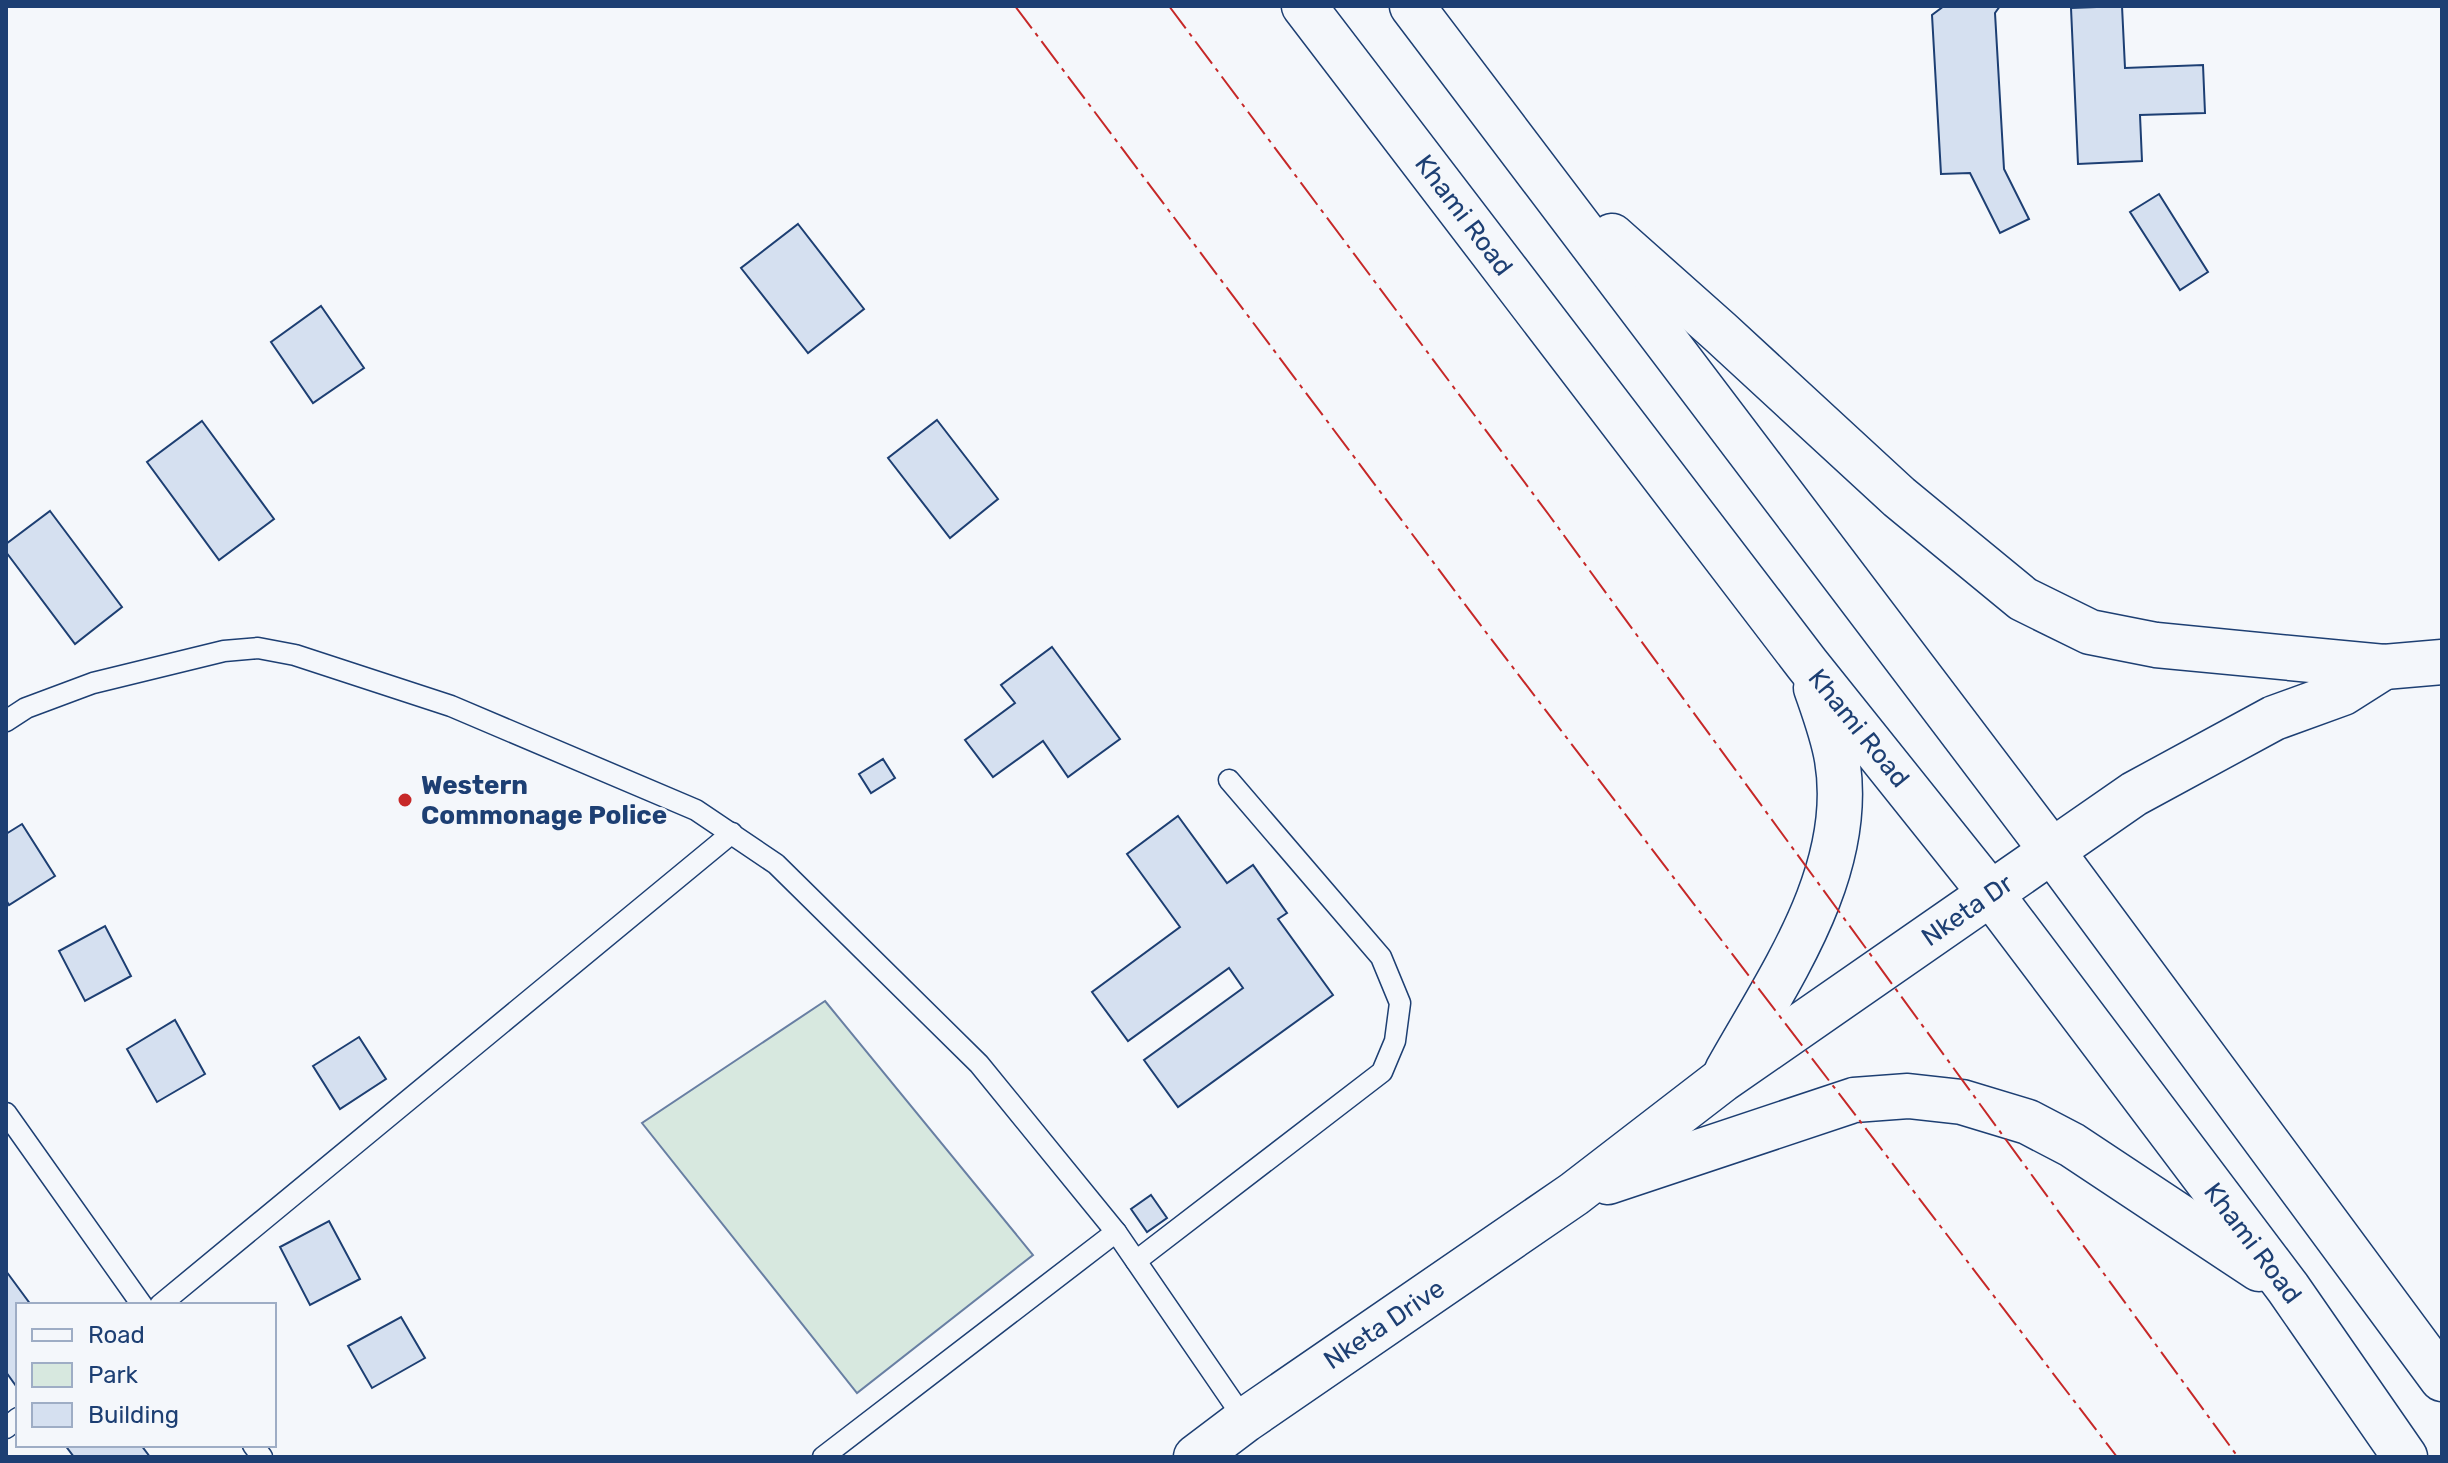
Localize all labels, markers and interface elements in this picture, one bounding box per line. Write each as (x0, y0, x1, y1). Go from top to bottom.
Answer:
street label: Khami Road (1408, 149, 1519, 282)
street label: Khami Road (1802, 663, 1916, 794)
place label: Western Commonage Police (421, 770, 667, 831)
marker: Western Commonage Police (396, 791, 414, 809)
street label: Nketa Dr (1916, 868, 2019, 953)
street label: Khami Road (2197, 1177, 2308, 1310)
street label: Nketa Drive (1318, 1273, 1450, 1376)
legend (16, 1303, 276, 1447)
text: Road (88, 1321, 145, 1349)
text: Park (88, 1361, 139, 1389)
text: Building (88, 1401, 179, 1429)

